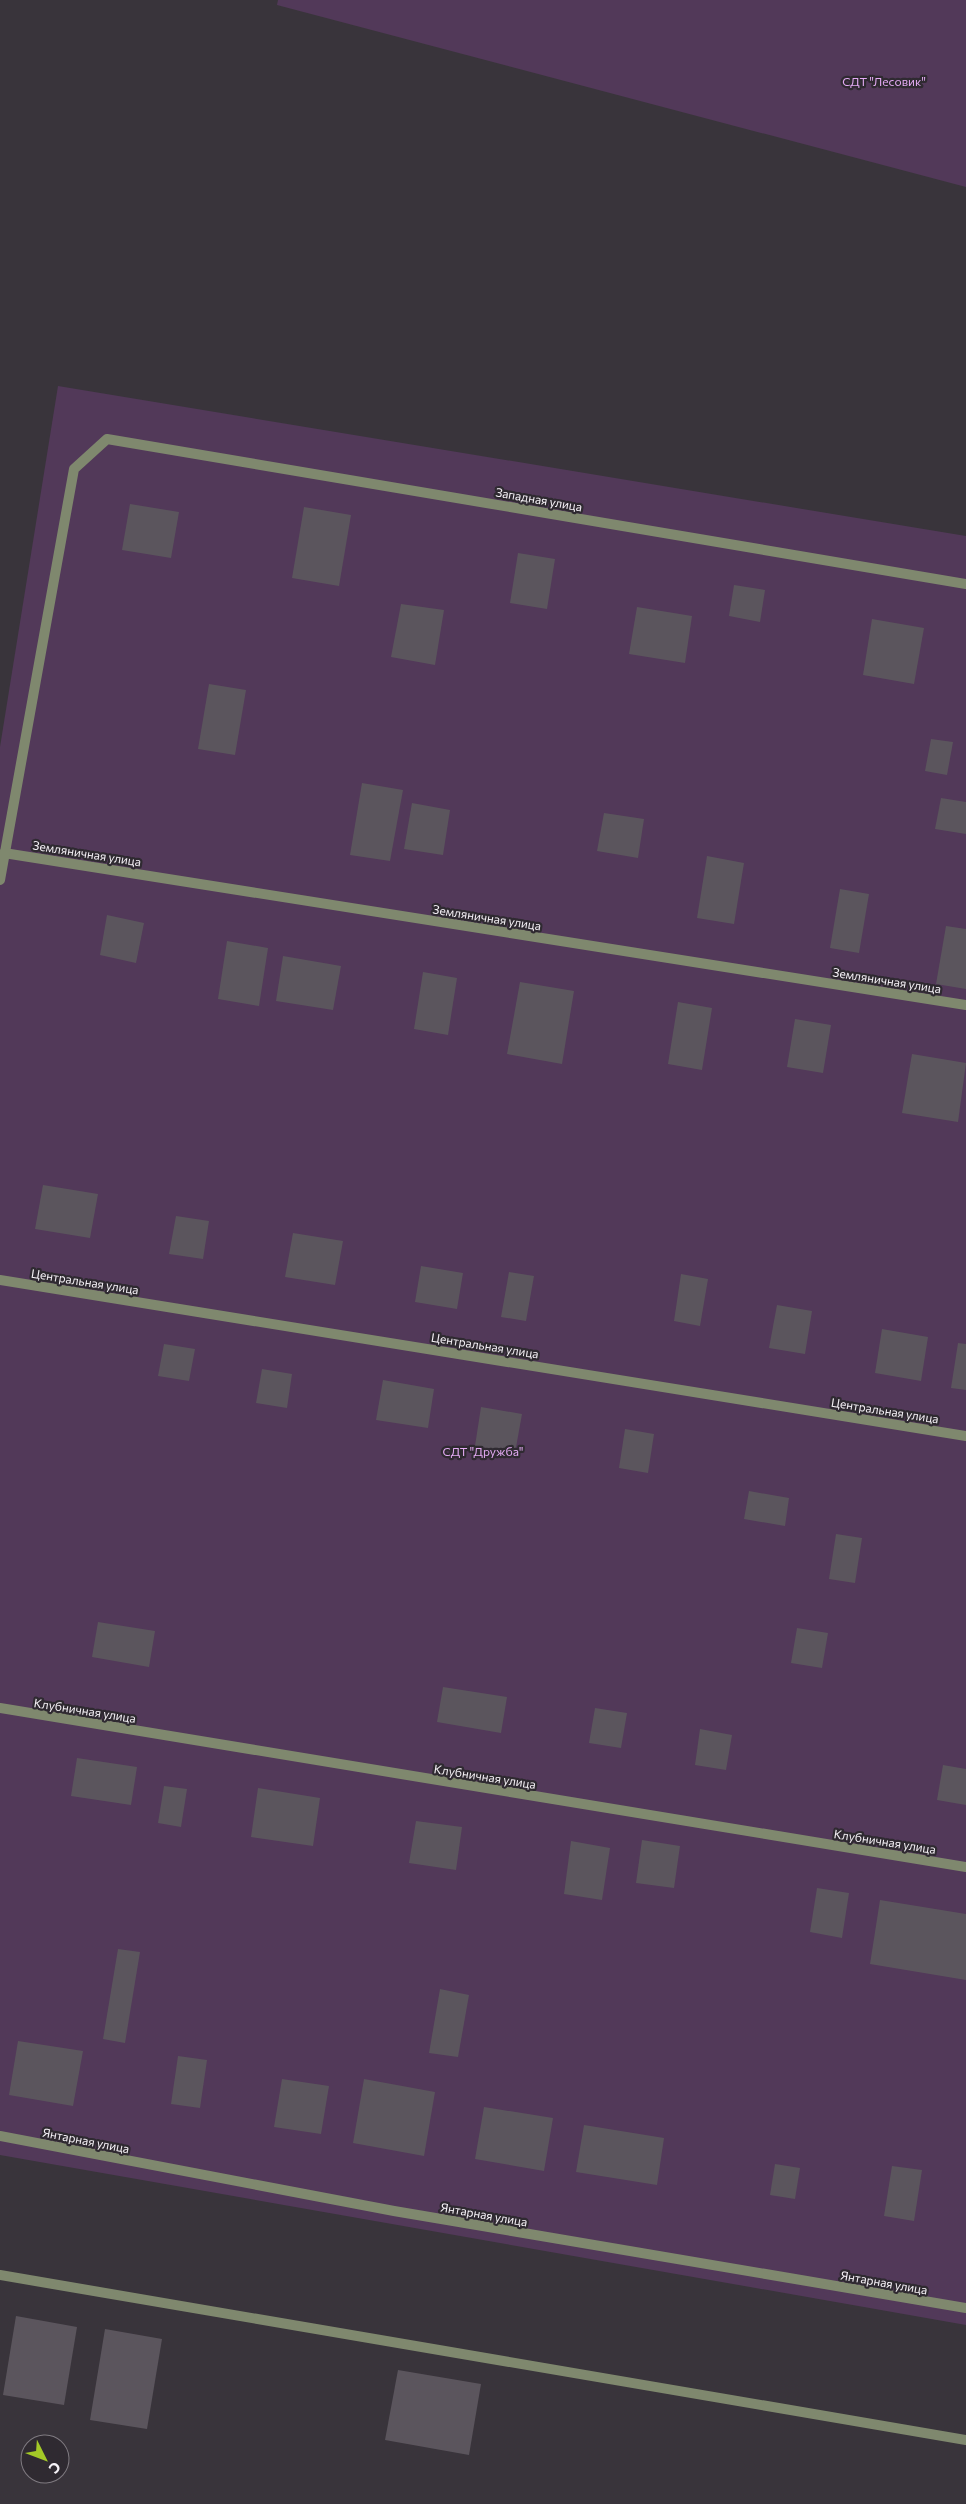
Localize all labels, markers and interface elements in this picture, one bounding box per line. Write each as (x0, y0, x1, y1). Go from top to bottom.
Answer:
park label: СДТ "Лесовик" (842, 74, 926, 88)
street label: Западная улица (495, 484, 583, 514)
street label: Земляничная улица (32, 838, 142, 868)
street label: Земляничная улица (432, 902, 542, 932)
street label: Земляничная улица (832, 965, 942, 995)
street label: Центральная улица (30, 1266, 140, 1296)
street label: Центральная улица (430, 1330, 540, 1360)
street label: Центральная улица (830, 1395, 940, 1425)
park label: СДТ "Дружба" (442, 1444, 524, 1458)
street label: Клубничная улица (33, 1695, 137, 1725)
street label: Клубничная улица (433, 1761, 537, 1791)
street label: Клубничная улица (833, 1826, 937, 1856)
street label: Янтарная улица (41, 2125, 131, 2155)
street label: Янтарная улица (439, 2199, 529, 2229)
street label: Янтарная улица (839, 2267, 929, 2297)
north arrow (20, 2434, 70, 2484)
text: С (46, 2459, 65, 2477)

